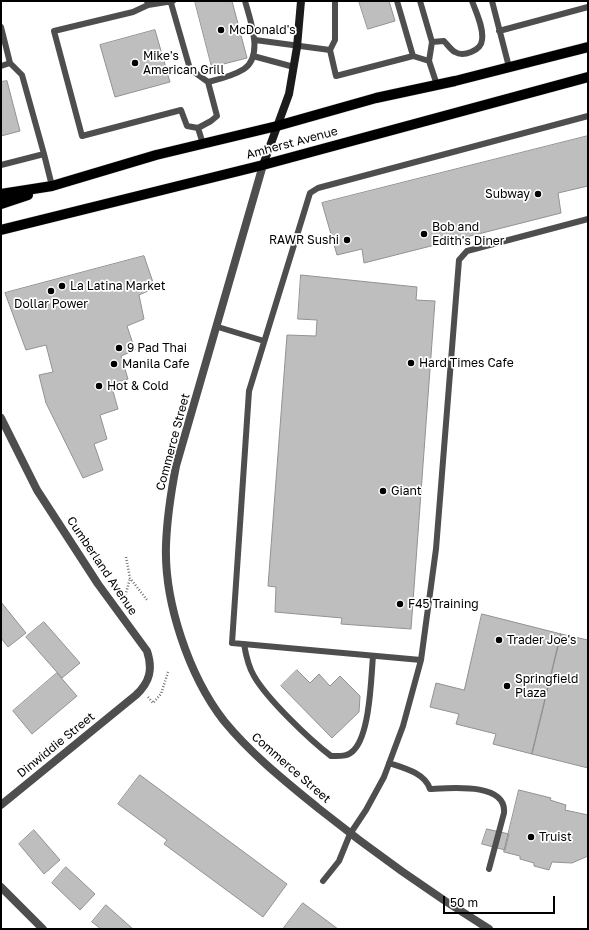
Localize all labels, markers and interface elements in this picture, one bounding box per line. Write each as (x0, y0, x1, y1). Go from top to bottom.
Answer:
place label: McDonald's (229, 23, 296, 37)
marker: McDonald's (216, 25, 226, 35)
place label: Mike's American Grill (143, 49, 224, 77)
marker: Mike's American Grill (130, 58, 140, 68)
street label: Amherst Avenue (245, 124, 339, 162)
place label: Subway (485, 187, 530, 201)
marker: Subway (533, 189, 543, 199)
place label: Bob and Edith's Diner (432, 220, 504, 248)
marker: Bob and Edith's Diner (419, 229, 429, 239)
place label: RAWR Sushi (269, 233, 339, 247)
marker: RAWR Sushi (342, 235, 352, 245)
place label: La Latina Market (70, 279, 166, 293)
marker: La Latina Market (57, 281, 67, 291)
marker: Dollar Power (46, 286, 56, 296)
place label: Dollar Power (14, 297, 88, 311)
place label: 9 Pad Thai (127, 341, 187, 355)
marker: 9 Pad Thai (114, 343, 124, 353)
place label: Hard Times Cafe (419, 356, 514, 370)
place label: Manila Cafe (122, 357, 189, 371)
marker: Hard Times Cafe (406, 358, 416, 368)
marker: Manila Cafe (109, 359, 119, 369)
place label: Hot & Cold (107, 379, 169, 393)
marker: Hot & Cold (94, 381, 104, 391)
street label: Commerce Street (153, 392, 193, 492)
place label: Giant (391, 484, 422, 498)
marker: Giant (378, 486, 388, 496)
street label: Cumberland Avenue (64, 514, 140, 618)
place label: F45 Training (408, 597, 479, 611)
marker: F45 Training (395, 599, 405, 609)
place label: Trader Joe's (507, 633, 576, 647)
marker: Trader Joe's (494, 635, 504, 645)
place label: Springfield Plaza (515, 672, 578, 700)
marker: Springfield Plaza (502, 681, 512, 691)
street label: Dinwiddie Street (14, 709, 98, 781)
street label: Commerce Street (248, 730, 334, 806)
place label: Truist (539, 830, 572, 844)
marker: Truist (526, 832, 536, 842)
scale bar (445, 888, 557, 914)
text: 50 m (450, 895, 478, 910)

